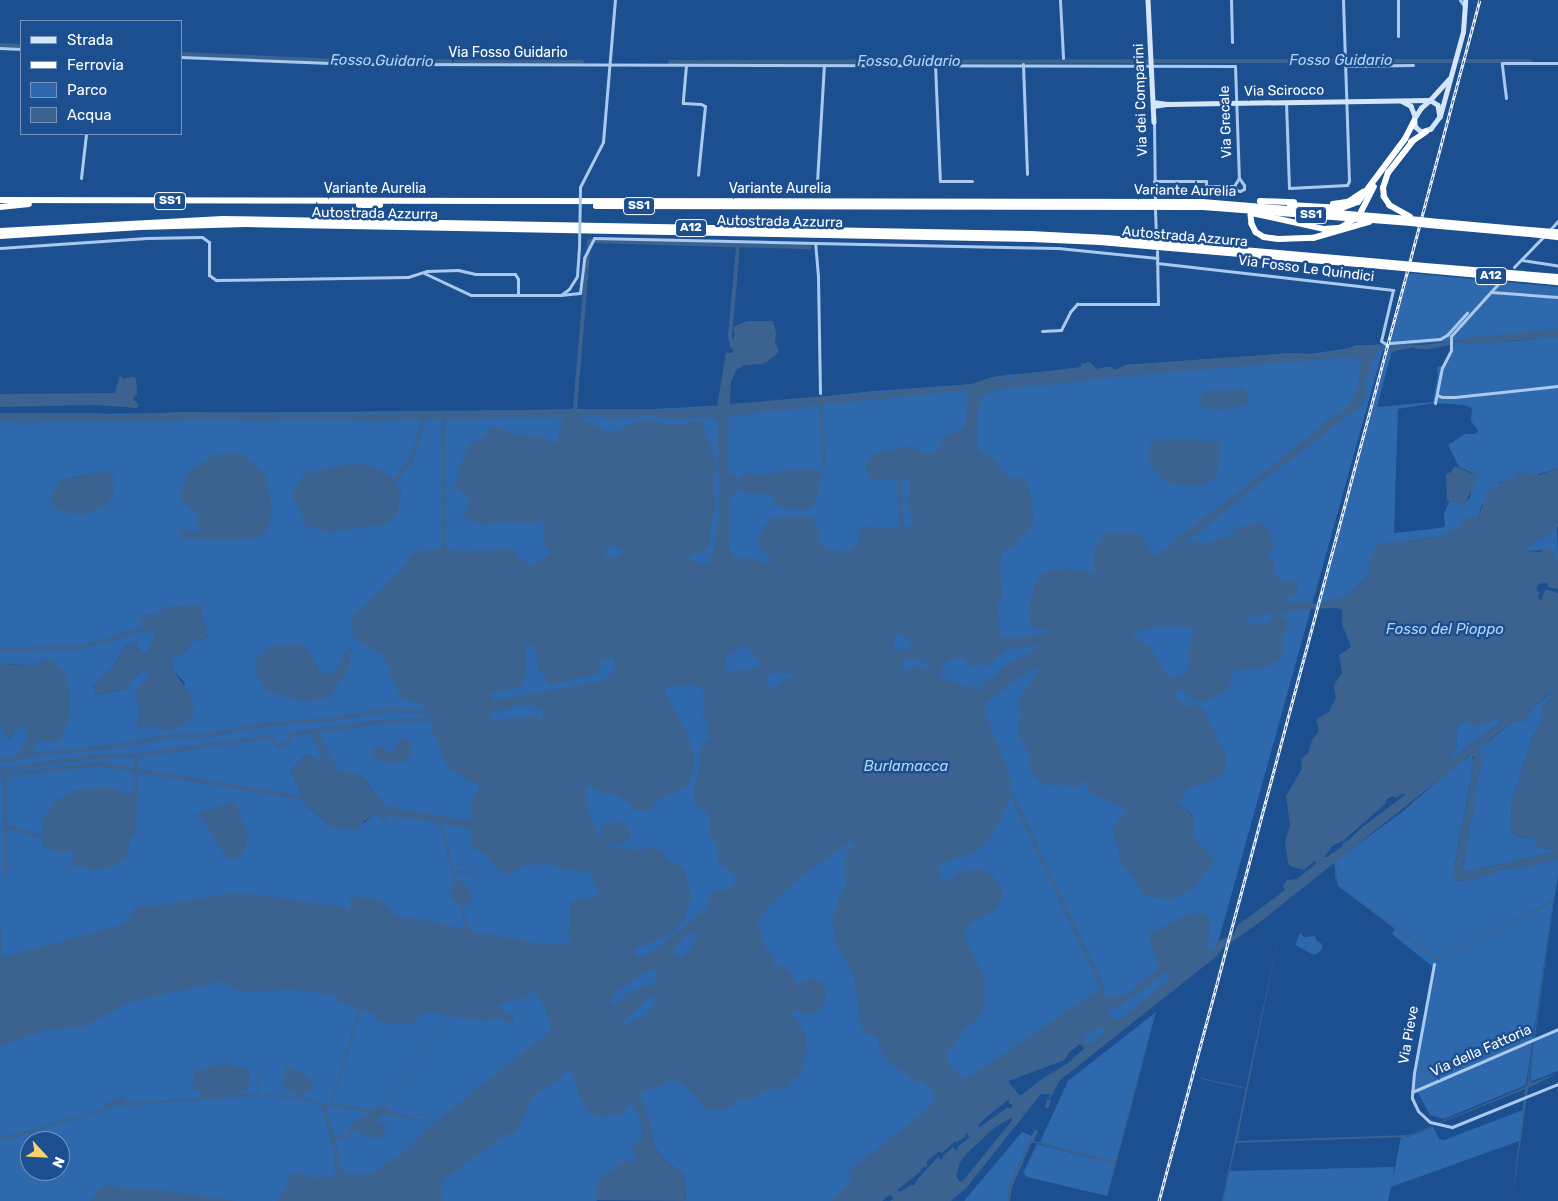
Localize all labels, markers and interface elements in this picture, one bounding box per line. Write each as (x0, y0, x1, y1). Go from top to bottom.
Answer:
legend (20, 20, 182, 135)
text: Strada (67, 31, 113, 49)
street label: Via dei Comparini (1131, 43, 1151, 157)
street label: Via Fosso Guidario (448, 45, 568, 61)
water label: Fosso Guidario (330, 51, 434, 71)
water label: Fosso Guidario (1289, 52, 1393, 70)
water label: Fosso Guidario (857, 53, 961, 71)
text: Ferrovia (67, 56, 124, 74)
text: Parco (67, 81, 107, 99)
street label: Via Scirocco (1244, 82, 1324, 100)
street label: Via Grecale (1216, 85, 1236, 159)
text: Acqua (67, 106, 112, 124)
street label: Variante Aurelia (324, 181, 426, 197)
street label: Variante Aurelia (729, 181, 831, 197)
street label: Variante Aurelia (1133, 182, 1237, 200)
road number: SS1 (154, 192, 186, 210)
road number: SS1 (623, 197, 655, 216)
street label: Autostrada Azzurra (312, 204, 438, 224)
road number: SS1 (1295, 206, 1327, 224)
street label: Autostrada Azzurra (717, 212, 843, 232)
road number: A12 (675, 218, 707, 238)
street label: Autostrada Azzurra (1121, 223, 1249, 251)
street label: Via Fosso Le Quindici (1237, 252, 1375, 286)
road number: A12 (1475, 266, 1507, 286)
water label: Fosso del Pioppo (1386, 621, 1504, 639)
water label: Burlamacca (864, 758, 948, 776)
street label: Via Pieve (1396, 1005, 1422, 1065)
street label: Via della Fattoria (1428, 1021, 1534, 1081)
north arrow (20, 1131, 70, 1181)
text: N (48, 1154, 68, 1170)

